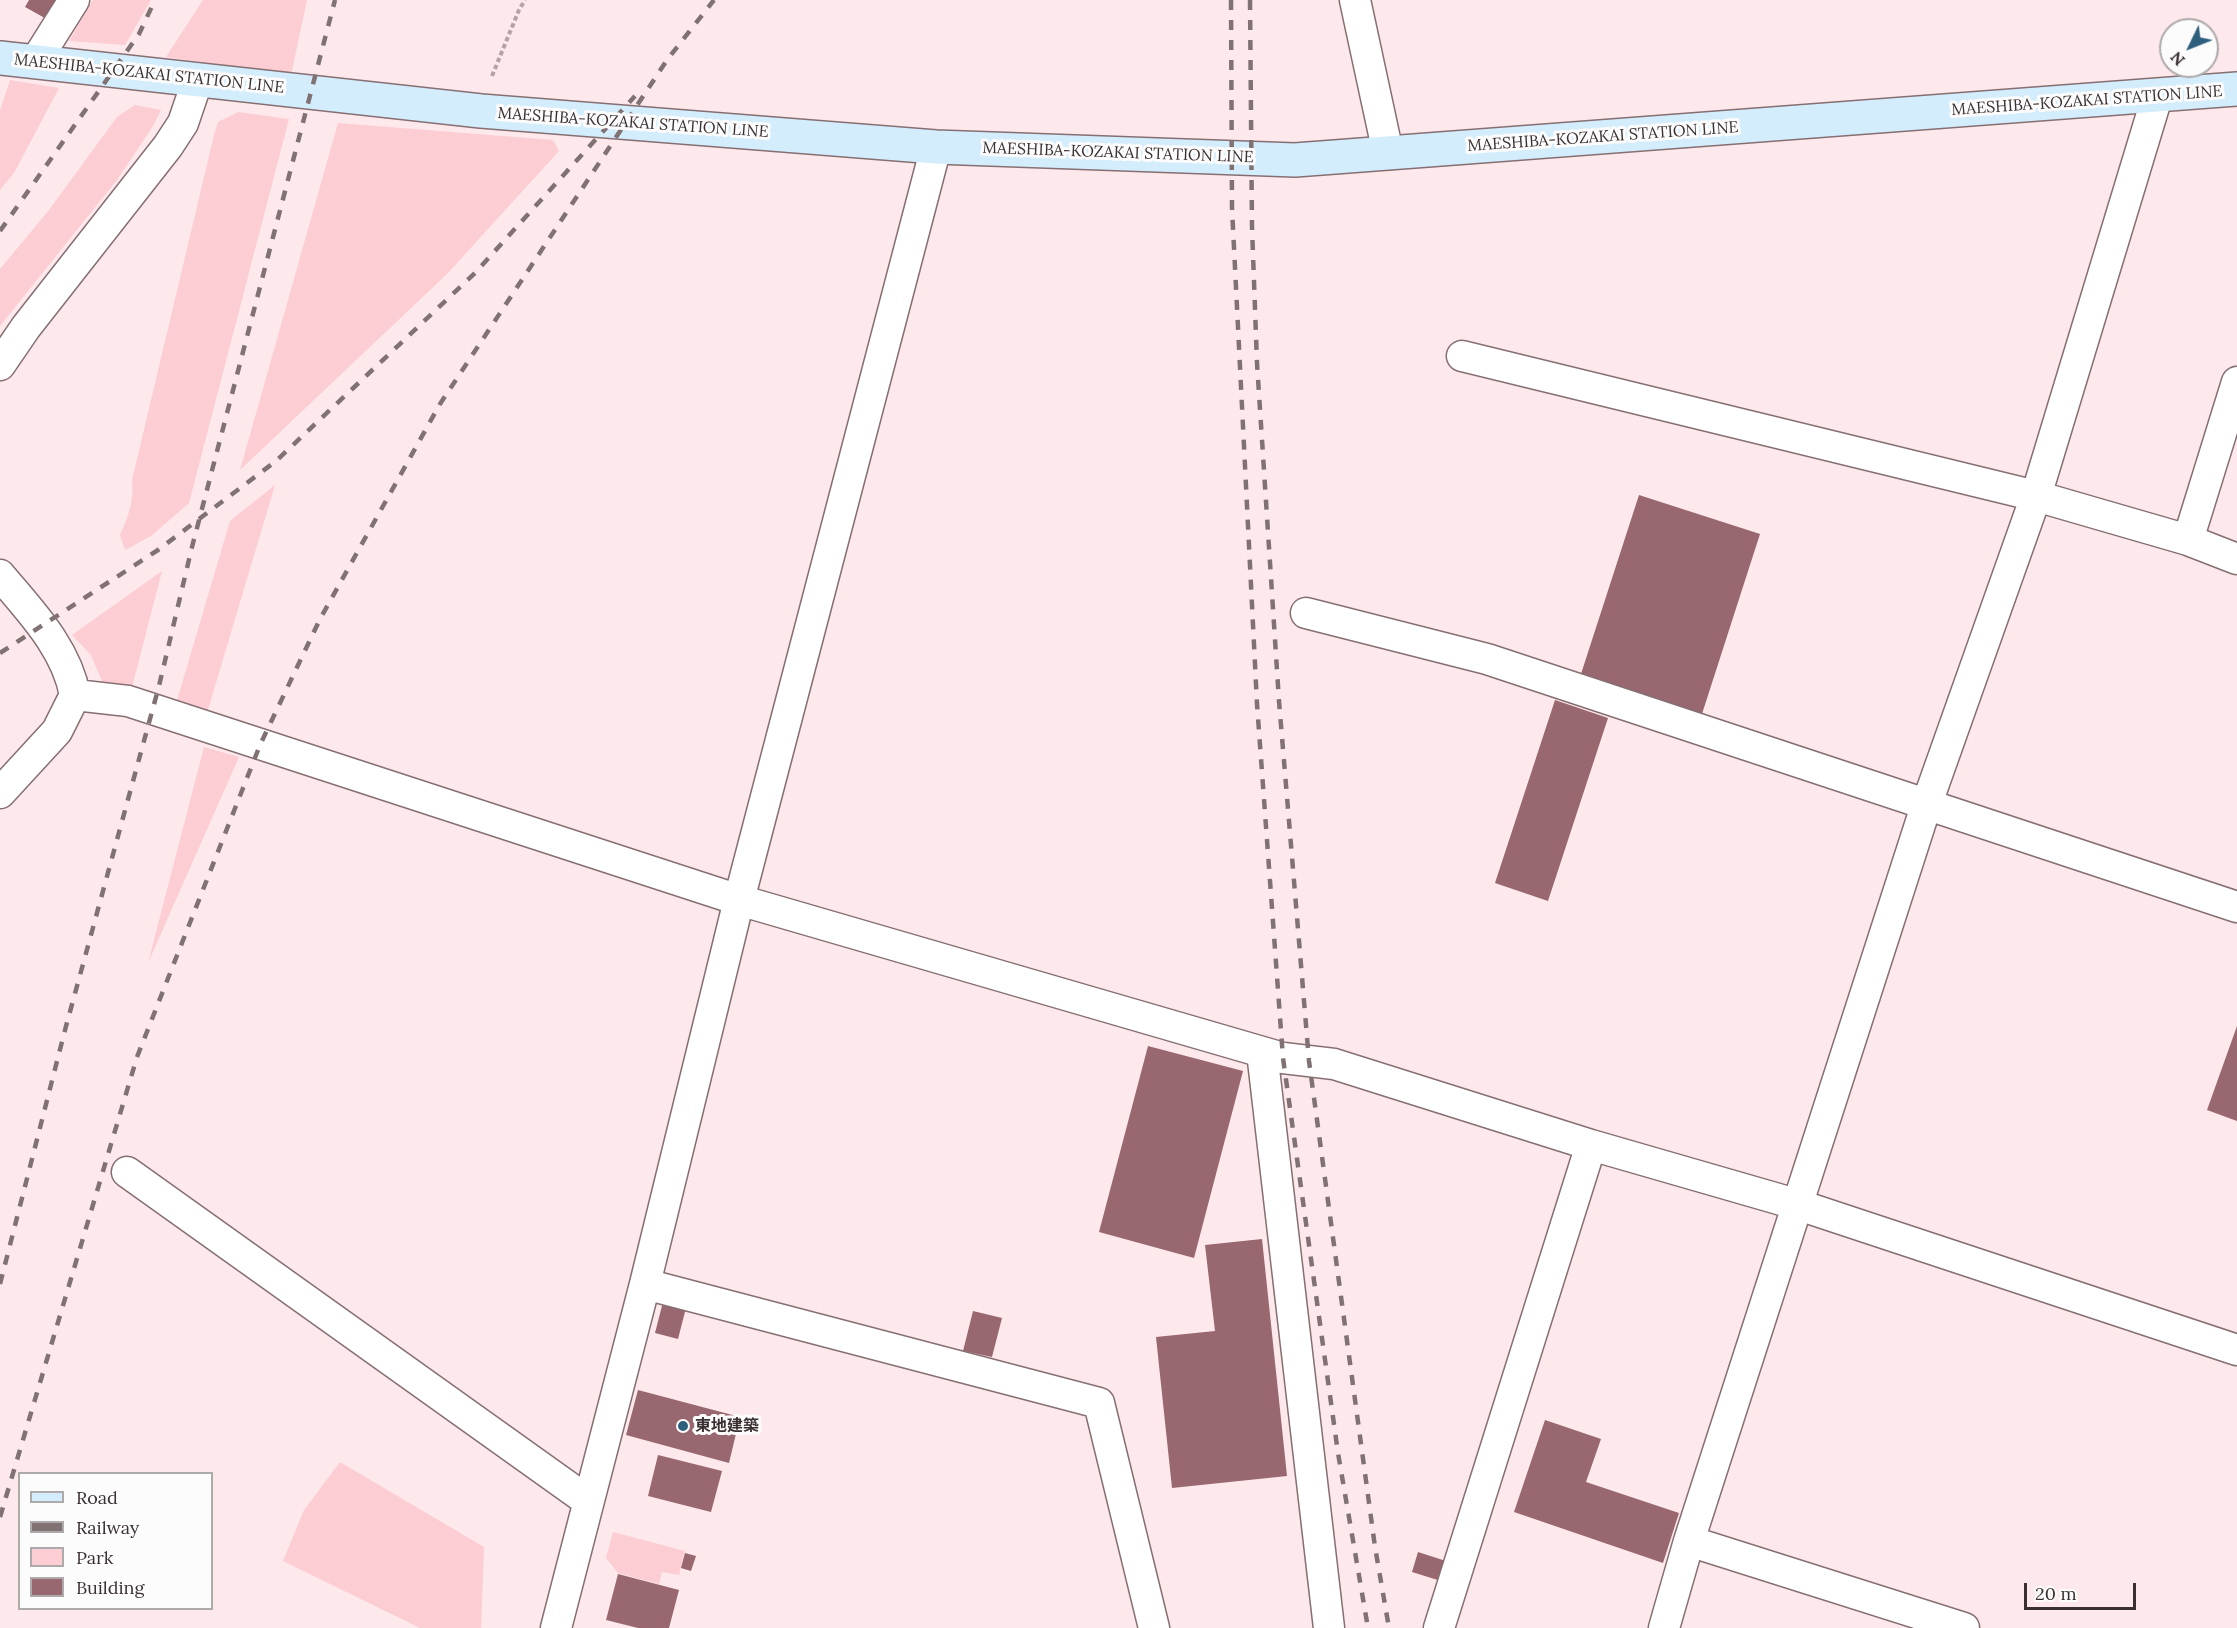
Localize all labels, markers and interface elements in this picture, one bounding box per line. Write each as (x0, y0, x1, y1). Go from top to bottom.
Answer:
north arrow (2159, 18, 2219, 78)
text: N (2166, 48, 2189, 70)
street label: MAESHIBA-KOZAKAI STATION LINE (13, 50, 285, 98)
street label: MAESHIBA-KOZAKAI STATION LINE (1951, 82, 2223, 120)
street label: MAESHIBA-KOZAKAI STATION LINE (497, 104, 769, 142)
street label: MAESHIBA-KOZAKAI STATION LINE (1467, 118, 1739, 156)
street label: MAESHIBA-KOZAKAI STATION LINE (982, 139, 1254, 167)
place label: 東地建築 (695, 1416, 759, 1436)
marker: 東地建築 (676, 1419, 690, 1433)
legend (18, 1472, 213, 1610)
text: Road (76, 1486, 118, 1509)
text: Railway (76, 1516, 139, 1539)
text: Park (76, 1546, 113, 1569)
scale bar (2027, 1571, 2140, 1609)
text: Building (76, 1576, 144, 1599)
text: 20 m (2035, 1582, 2077, 1605)

